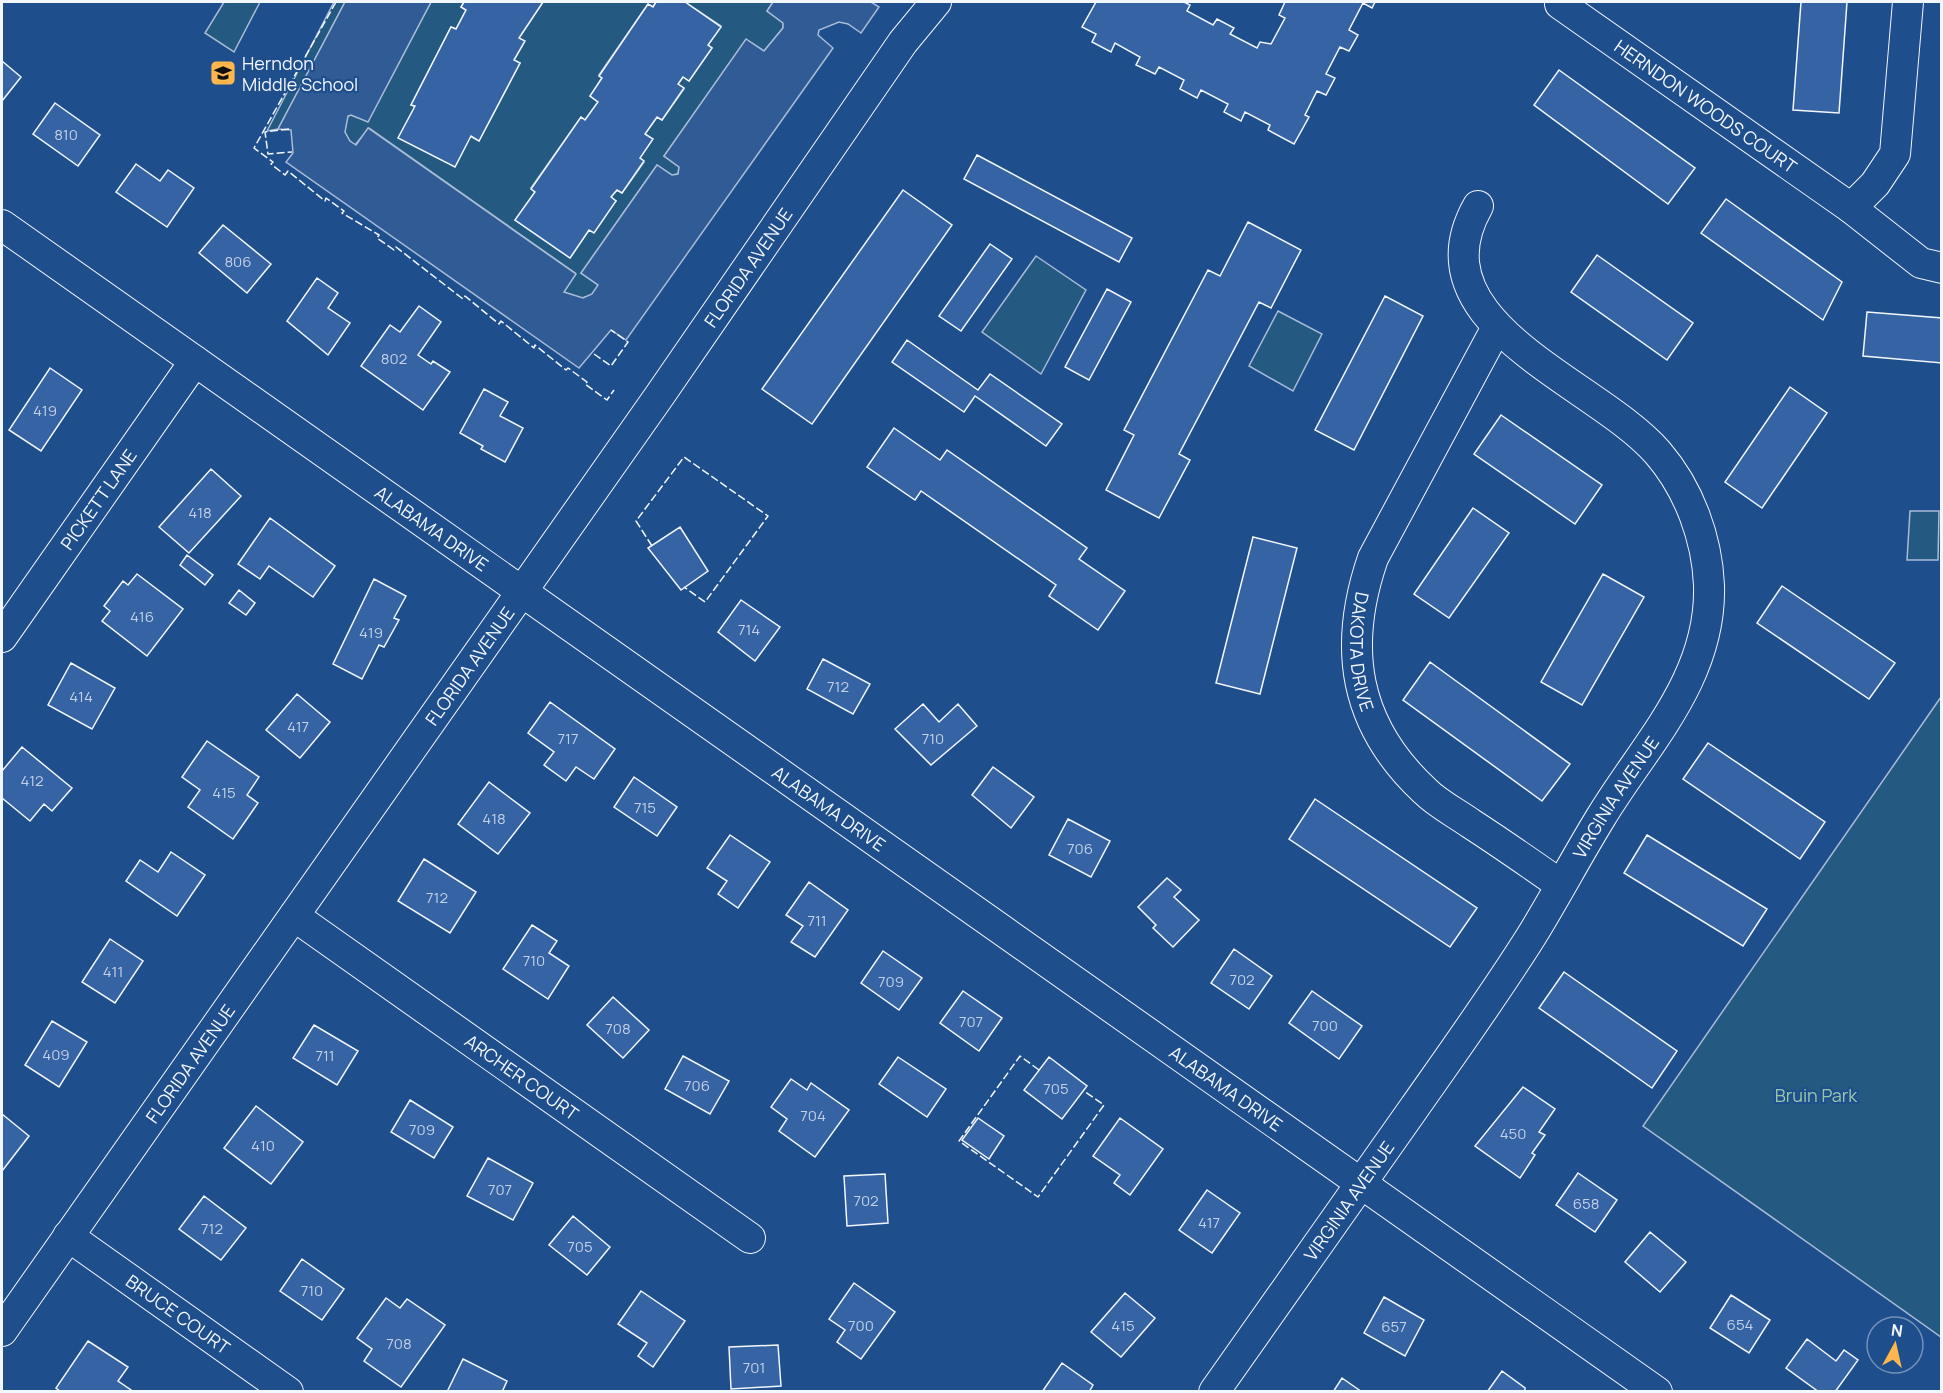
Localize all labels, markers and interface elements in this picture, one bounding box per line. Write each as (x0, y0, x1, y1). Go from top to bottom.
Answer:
street label: HERNDON WOODS COURT (1610, 34, 1802, 179)
place label: Herndon Middle School (242, 51, 358, 96)
school or university icon: Herndon Middle School (208, 58, 238, 88)
house number: 810 (54, 124, 78, 145)
street label: FLORIDA AVENUE (698, 203, 797, 332)
house number: 806 (224, 251, 252, 272)
house number: 802 (381, 348, 407, 369)
house number: 419 (33, 400, 57, 421)
street label: PICKETT LANE (55, 444, 142, 554)
street label: ALABAMA DRIVE (370, 480, 493, 576)
house number: 418 (188, 502, 212, 523)
street label: DAKOTA DRIVE (1345, 590, 1380, 715)
street label: FLORIDA AVENUE (420, 602, 520, 730)
house number: 416 (130, 606, 154, 627)
house number: 714 (738, 619, 760, 640)
house number: 419 (359, 622, 383, 643)
house number: 712 (827, 676, 849, 697)
house number: 414 (69, 686, 93, 707)
house number: 417 (287, 716, 309, 737)
house number: 717 (558, 728, 578, 749)
house number: 710 (922, 728, 944, 749)
street label: VIRGINIA AVENUE (1567, 731, 1664, 863)
street label: ALABAMA DRIVE (768, 760, 890, 856)
house number: 412 (20, 770, 44, 791)
house number: 415 (212, 782, 236, 803)
house number: 715 (634, 797, 656, 818)
house number: 418 (482, 808, 506, 829)
house number: 706 (1067, 838, 1093, 859)
house number: 712 (426, 887, 448, 908)
house number: 711 (807, 910, 827, 931)
house number: 710 (523, 950, 545, 971)
house number: 411 (103, 961, 123, 982)
house number: 702 (1229, 969, 1255, 990)
house number: 709 (878, 971, 904, 992)
street label: FLORIDA AVENUE (140, 999, 240, 1128)
house number: 707 (959, 1011, 983, 1032)
house number: 700 (1312, 1015, 1338, 1036)
house number: 708 (605, 1018, 631, 1039)
street label: ARCHER COURT (460, 1029, 584, 1125)
street label: ALABAMA DRIVE (1165, 1040, 1288, 1137)
house number: 409 (42, 1044, 70, 1065)
house number: 711 (315, 1045, 335, 1066)
house number: 706 (684, 1075, 710, 1096)
house number: 705 (1043, 1078, 1069, 1099)
park label: Bruin Park (1775, 1083, 1858, 1107)
house number: 704 (800, 1105, 826, 1126)
house number: 709 (409, 1119, 435, 1140)
house number: 450 (1500, 1123, 1526, 1144)
house number: 410 (251, 1135, 275, 1156)
street label: VIRGINIA AVENUE (1298, 1136, 1399, 1265)
house number: 707 (488, 1179, 512, 1200)
house number: 702 (853, 1190, 879, 1211)
house number: 658 (1573, 1193, 1599, 1214)
house number: 417 (1198, 1212, 1220, 1233)
house number: 712 (201, 1218, 223, 1239)
house number: 705 (567, 1236, 593, 1257)
street label: BRUCE COURT (121, 1269, 235, 1359)
house number: 710 (301, 1280, 323, 1301)
house number: 654 (1727, 1314, 1754, 1335)
house number: 700 (848, 1315, 874, 1336)
house number: 415 (1111, 1315, 1135, 1336)
north arrow (1865, 1315, 1925, 1375)
house number: 657 (1381, 1316, 1407, 1337)
text: N (1890, 1318, 1904, 1342)
house number: 708 (386, 1333, 412, 1354)
house number: 701 (743, 1357, 765, 1378)

